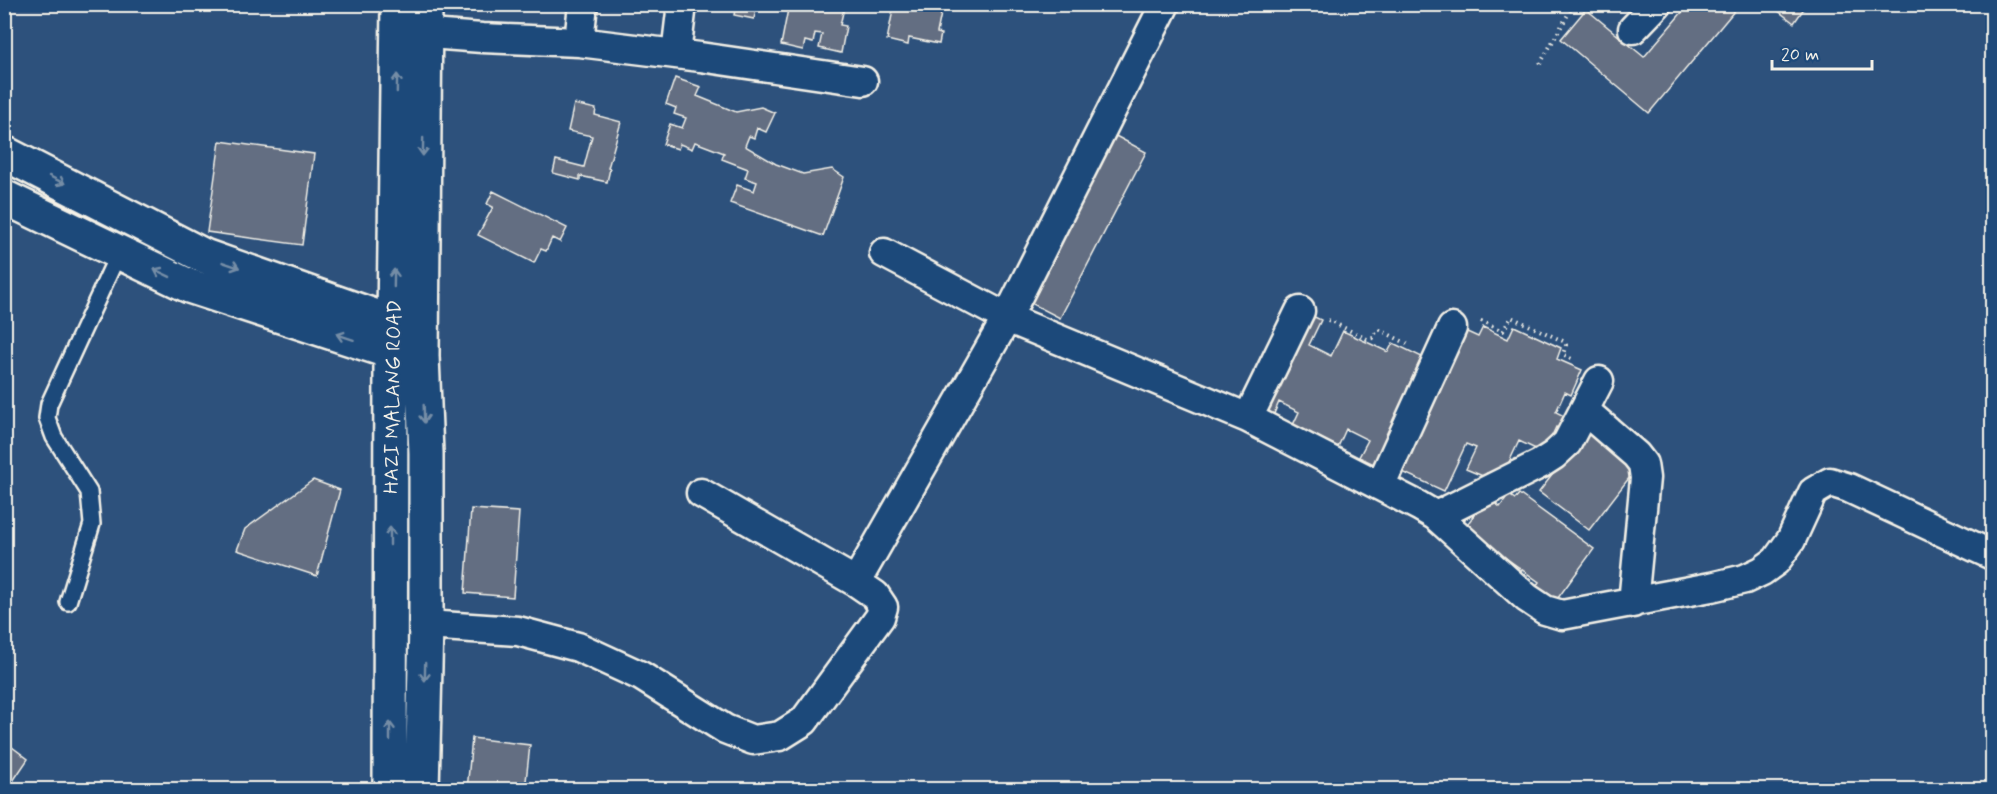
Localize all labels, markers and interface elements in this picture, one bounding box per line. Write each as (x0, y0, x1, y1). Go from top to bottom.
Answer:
scale bar (1772, 33, 1872, 71)
text: 20 m (1781, 43, 1819, 67)
one-way arrow (391, 74, 403, 94)
one-way arrow (418, 136, 429, 156)
one-way arrow (47, 175, 65, 186)
one-way arrow (222, 261, 240, 272)
one-way arrow (153, 266, 171, 278)
one-way arrow (389, 269, 400, 289)
street label: HAZI MALANG ROAD (378, 300, 409, 494)
one-way arrow (336, 331, 355, 342)
one-way arrow (419, 404, 430, 424)
one-way arrow (384, 527, 396, 547)
one-way arrow (419, 662, 431, 682)
one-way arrow (384, 722, 396, 742)

